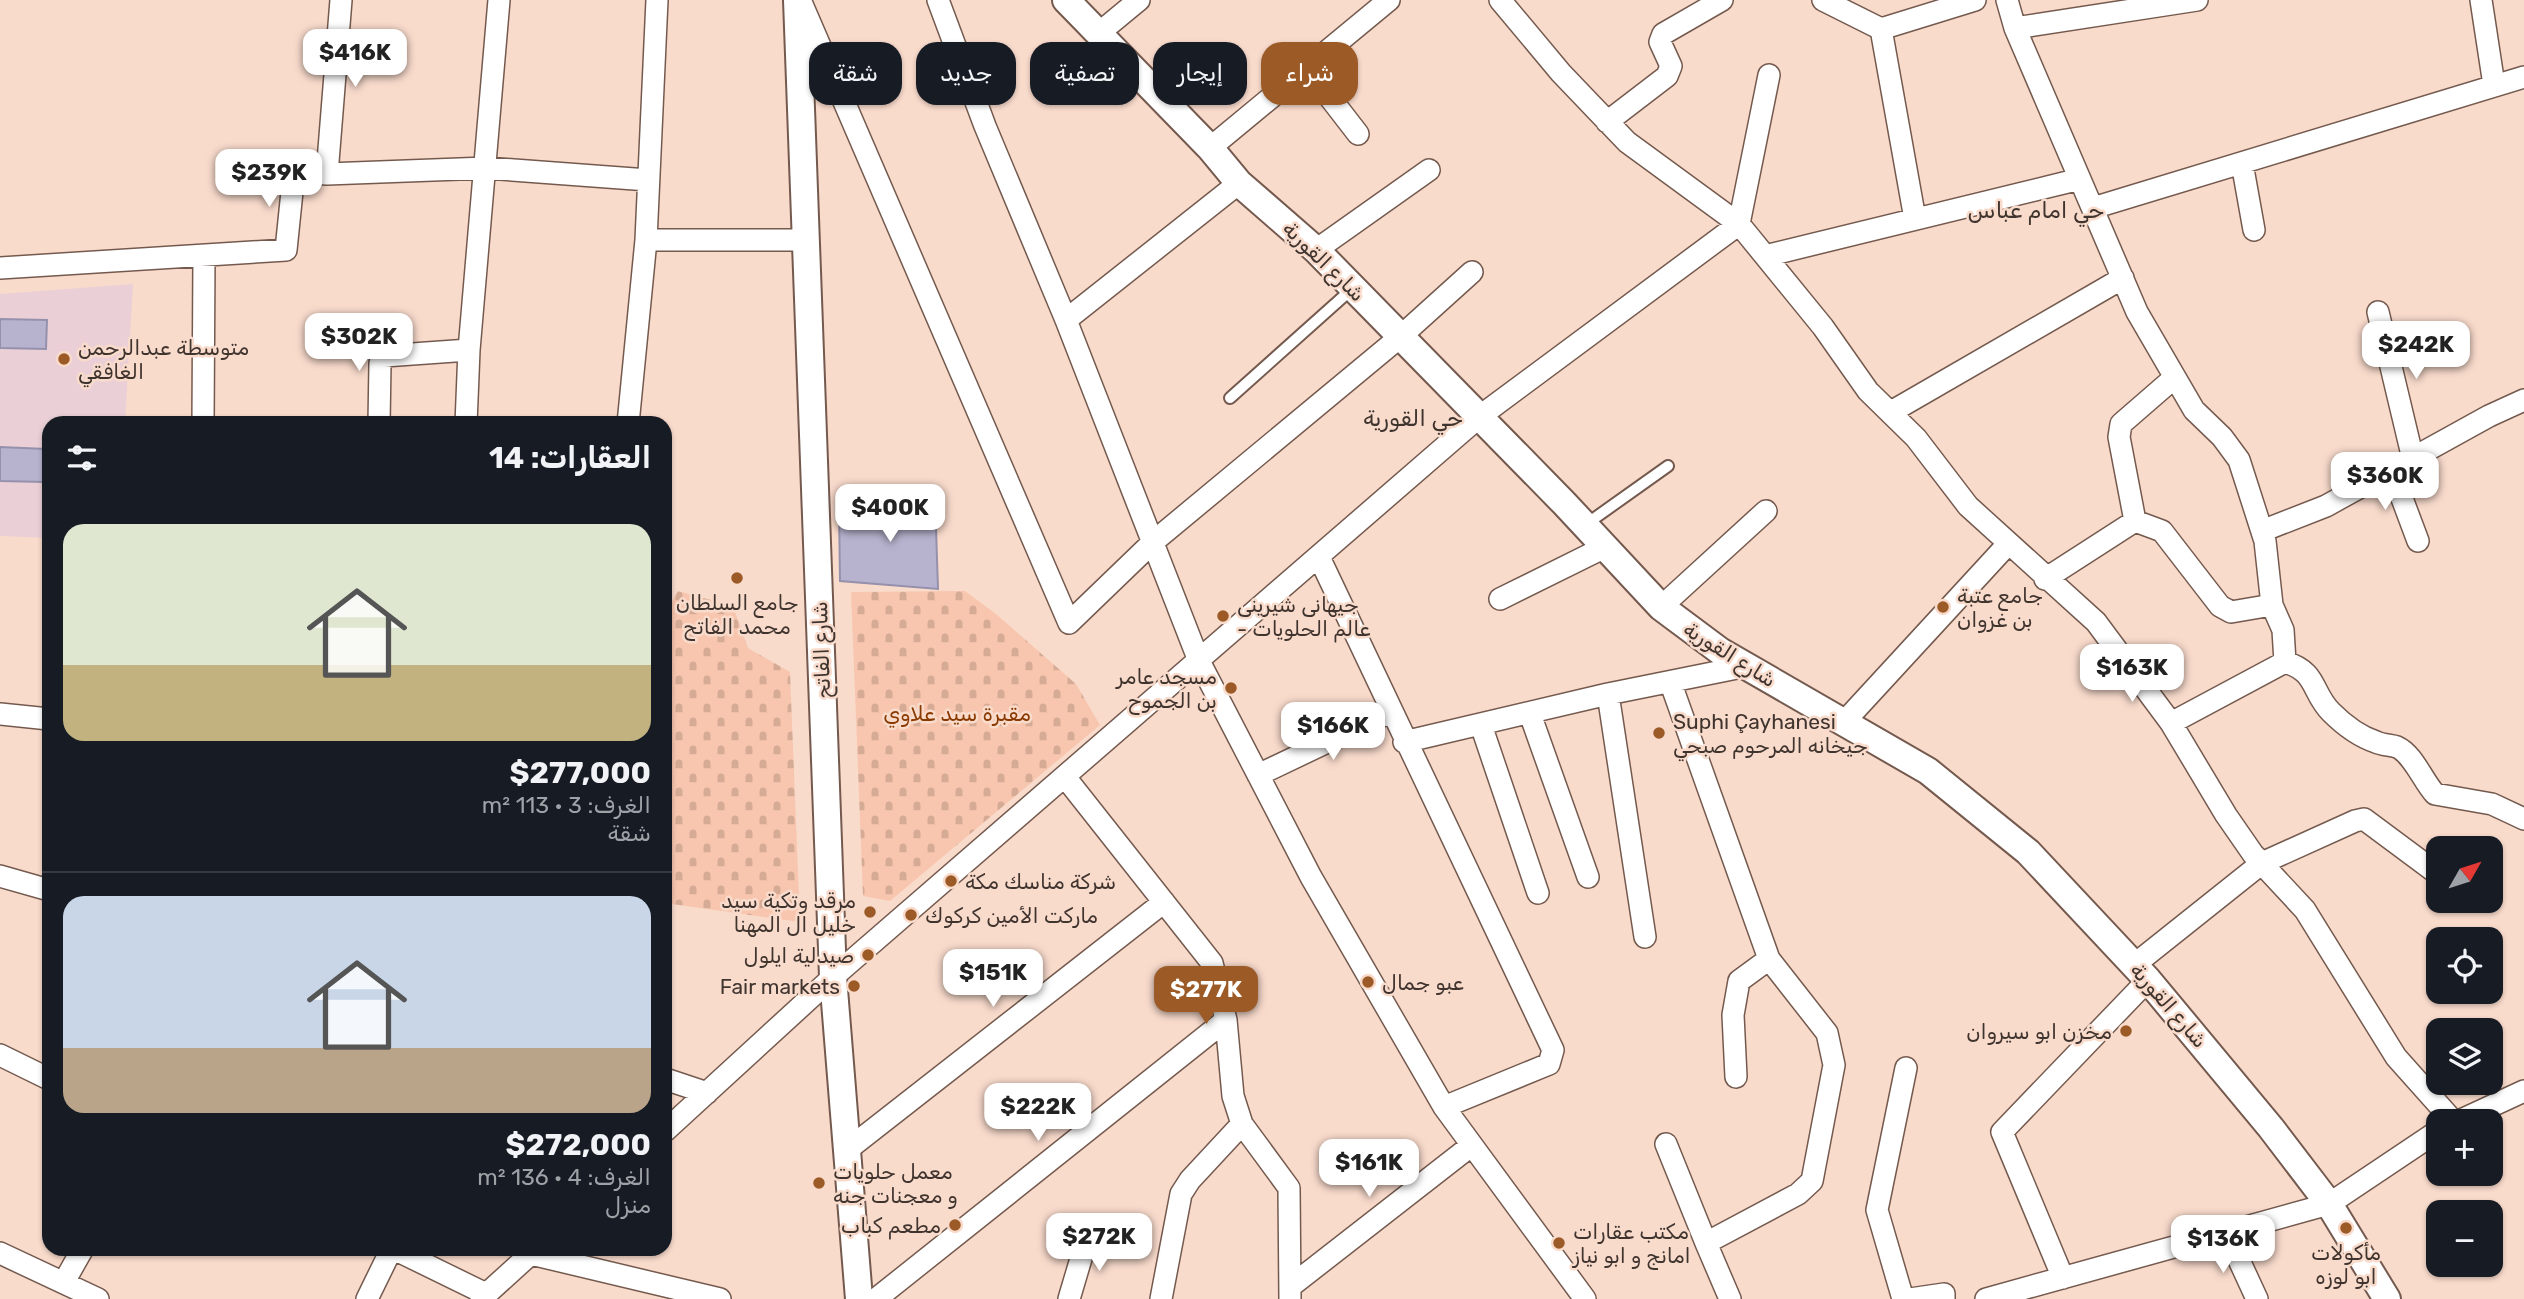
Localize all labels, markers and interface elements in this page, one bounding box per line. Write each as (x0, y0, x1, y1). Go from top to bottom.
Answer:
pin: $416K (306, 29, 404, 89)
text: $416K (319, 38, 391, 66)
chip: شقة (809, 42, 902, 105)
chip: جديد (916, 42, 1016, 105)
chip: تصفية (1030, 42, 1139, 105)
chip: إيجار (1153, 42, 1247, 105)
chip: شراء (1261, 42, 1358, 105)
pin: $239K (220, 150, 318, 209)
text: $239K (231, 158, 307, 186)
district label: حي امام عباس (1968, 196, 2104, 227)
street label: شارع القورية (1276, 216, 1370, 308)
pin: $302K (310, 314, 408, 373)
text: $302K (321, 322, 397, 350)
pin: $242K (2367, 322, 2465, 381)
text: $242K (2378, 330, 2454, 358)
place label: متوسطة عبدالرحمن الغافقي (78, 335, 249, 388)
marker: متوسطة عبدالرحمن الغافقي (56, 351, 72, 367)
district label: حي القورية (1363, 404, 1463, 435)
icon: filters (63, 439, 101, 477)
text: العقارات: 14 (489, 440, 651, 476)
pin: $360K (2336, 452, 2434, 512)
text: $360K (2347, 461, 2423, 489)
pin: $400K (841, 484, 939, 544)
text: $400K (851, 493, 929, 521)
icon: home (294, 570, 420, 696)
marker: جامع السلطان محمد الفاتح (729, 570, 745, 586)
place label: جامع عتبة بن غزوان (1957, 583, 2043, 633)
place label: جامع السلطان محمد الفاتح (676, 590, 798, 641)
place label: جیهانی شیرینی - عالم الحلويات (1237, 592, 1371, 643)
marker: جامع عتبة بن غزوان (1935, 599, 1951, 615)
street label: شارع الفاتح (807, 601, 837, 699)
marker: جیهانی شیرینی - عالم الحلويات (1215, 608, 1231, 624)
street label: شارع القورية (1678, 616, 1781, 694)
pin: $163K (2083, 644, 2181, 704)
text: $163K (2096, 653, 2168, 681)
place label: مسجد عامر بن الجموح (1114, 664, 1217, 715)
marker: مسجد عامر بن الجموح (1223, 680, 1239, 696)
park label: مقبرة سيد علاوي (883, 701, 1031, 728)
pin: $166K (1284, 702, 1382, 762)
place label: Suphi Çayhanesi جيخانه المرحوم صبحي (1673, 709, 1868, 762)
text: $166K (1297, 711, 1369, 739)
marker: Suphi Çayhanesi جيخانه المرحوم صبحي (1651, 725, 1667, 741)
text: $277,000 (509, 755, 651, 791)
text: الغرف: 3 · 113 m² (482, 791, 651, 819)
text: شقة (607, 819, 651, 847)
north arrow (2426, 836, 2502, 914)
map controls (2426, 836, 2503, 1277)
place label: شركة مناسك مكة (965, 869, 1116, 894)
marker: شركة مناسك مكة (943, 873, 959, 889)
place label: مرقد وتكية سيد خليل ال المهنا (721, 888, 856, 937)
place label: ماركت الأمين كركوك (925, 903, 1098, 928)
marker: مرقد وتكية سيد خليل ال المهنا (862, 904, 878, 920)
marker: ماركت الأمين كركوك (903, 907, 919, 923)
button: locate (2426, 927, 2503, 1004)
icon: home (294, 942, 420, 1068)
place label: صيدلية ايلول (744, 943, 854, 968)
marker: صيدلية ايلول (860, 947, 876, 963)
pin: $151K (944, 950, 1042, 1009)
street label: شارع القورية (2124, 957, 2213, 1054)
text: $151K (959, 958, 1027, 986)
pin: $277K (1157, 967, 1255, 1026)
place label: عبو جمال (1382, 970, 1464, 995)
place label: Fair markets (720, 974, 840, 999)
marker: عبو جمال (1360, 974, 1376, 990)
text: $277K (1170, 975, 1242, 1003)
marker: Fair markets (846, 978, 862, 994)
button: layers (2426, 1018, 2503, 1095)
place label: مخزن ابو سيروان (1966, 1019, 2112, 1045)
marker: مخزن ابو سيروان (2118, 1023, 2134, 1039)
pin: $222K (989, 1084, 1087, 1143)
text: $222K (1000, 1092, 1076, 1120)
button: + (2426, 1109, 2503, 1186)
text: $272,000 (505, 1127, 651, 1163)
pin: $161K (1320, 1140, 1418, 1199)
text: $161K (1335, 1148, 1403, 1176)
place label: معمل حلويات و معجنات جنه (833, 1159, 958, 1209)
text: الغرف: 4 · 136 m² (477, 1163, 651, 1191)
marker: معمل حلويات و معجنات جنه (811, 1175, 827, 1191)
text: منزل (605, 1191, 651, 1219)
button: − (2426, 1200, 2503, 1277)
place label: مطعم كباب (841, 1213, 941, 1240)
pin: $272K (1050, 1214, 1148, 1273)
pin: $136K (2174, 1216, 2272, 1275)
marker: مطعم كباب (947, 1217, 963, 1233)
place label: مكتب عقارات امانج و ابو نياز (1571, 1219, 1691, 1270)
marker: مأكولات ابو لوزه (2338, 1220, 2354, 1236)
text: $272K (1062, 1222, 1136, 1250)
text: $136K (2187, 1224, 2259, 1252)
marker: مكتب عقارات امانج و ابو نياز (1551, 1235, 1567, 1251)
place label: مأكولات ابو لوزه (2311, 1240, 2381, 1289)

